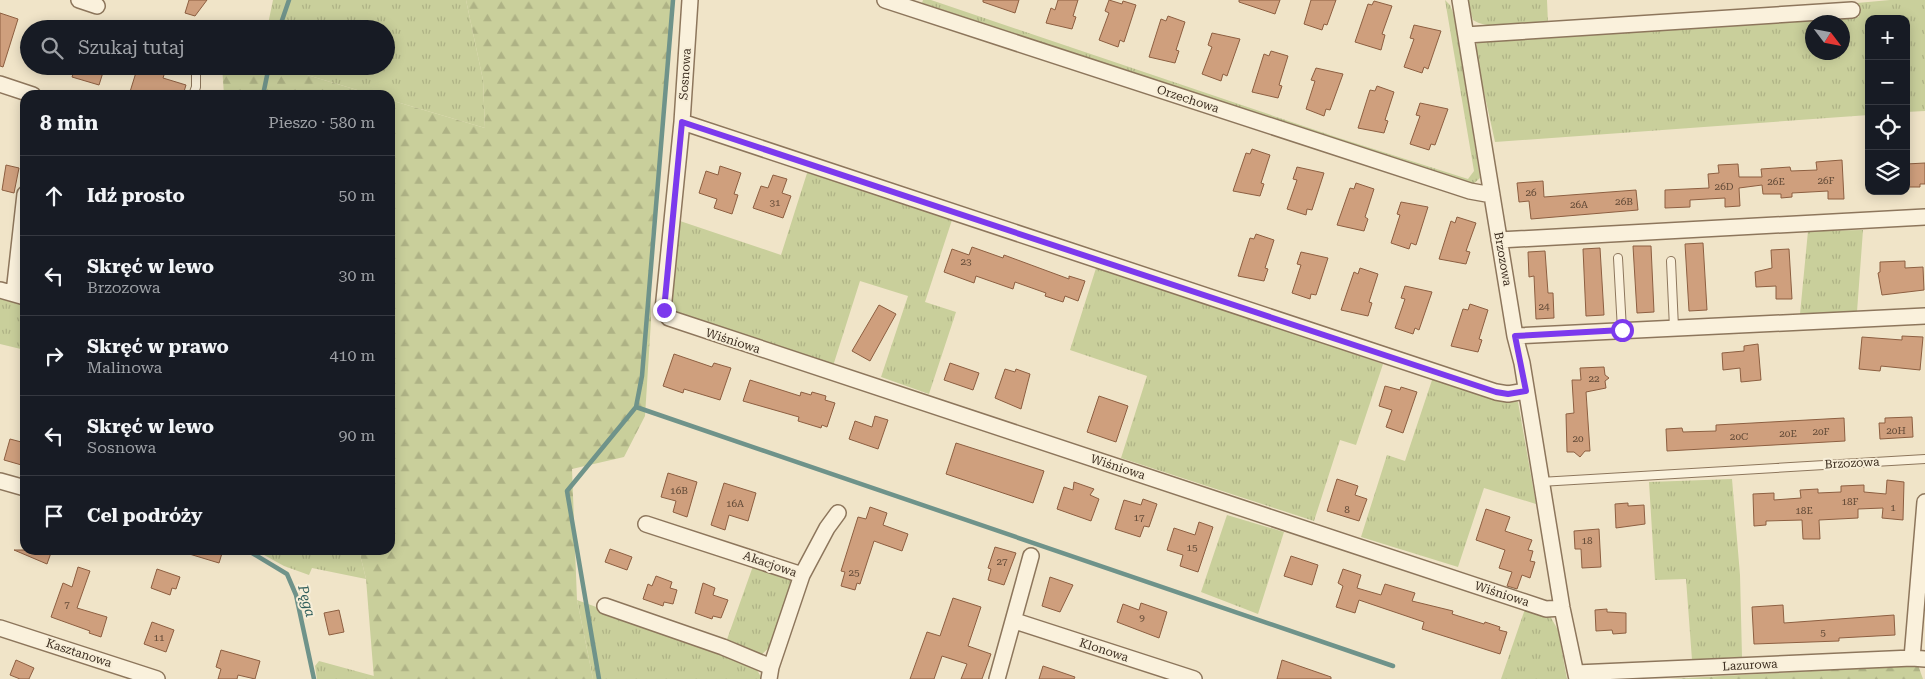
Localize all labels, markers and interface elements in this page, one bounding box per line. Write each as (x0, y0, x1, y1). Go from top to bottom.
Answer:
north arrow (1805, 15, 1850, 60)
map controls (1865, 15, 1910, 195)
button: + (1865, 15, 1910, 60)
search box (20, 20, 395, 75)
icon: search (38, 34, 66, 62)
text: Szukaj tutaj (78, 36, 185, 59)
street label: Sosnowa (676, 47, 694, 100)
button: − (1865, 60, 1910, 105)
street label: Orzechowa (1155, 82, 1221, 116)
button: locate (1865, 105, 1910, 150)
text: 8 min (40, 111, 98, 135)
text: Pieszo · 580 m (268, 113, 375, 132)
button: layers (1865, 150, 1910, 195)
house number: 26F (1817, 175, 1835, 186)
house number: 26E (1767, 176, 1785, 187)
house number: 26D (1715, 181, 1734, 192)
icon: ahead (40, 182, 68, 210)
text: Idź prosto (87, 184, 185, 207)
text: 50 m (338, 186, 375, 205)
house number: 26 (1525, 187, 1537, 198)
house number: 26B (1615, 196, 1633, 207)
house number: 31 (769, 197, 781, 208)
house number: 26A (1570, 199, 1588, 210)
street label: Brzozowa (1491, 231, 1515, 288)
text: Skręć w lewo (87, 255, 214, 278)
house number: 23 (960, 256, 972, 267)
icon: left (40, 262, 68, 290)
text: 30 m (338, 266, 375, 285)
text: Brzozowa (87, 278, 160, 297)
route end (653, 299, 676, 322)
house number: 24 (1538, 301, 1550, 312)
route start (1611, 319, 1634, 342)
street label: Wiśniowa (704, 326, 763, 357)
text: Skręć w prawo (87, 335, 229, 358)
icon: right (40, 342, 68, 370)
text: 410 m (329, 346, 375, 365)
text: Malinowa (87, 358, 162, 377)
house number: 22 (1588, 373, 1600, 384)
text: Skręć w lewo (87, 415, 214, 438)
icon: left (40, 422, 68, 450)
house number: 20H (1886, 425, 1906, 436)
text: 90 m (338, 426, 375, 445)
house number: 20F (1812, 426, 1830, 437)
house number: 20E (1779, 428, 1797, 439)
house number: 20C (1730, 431, 1748, 442)
house number: 20 (1572, 433, 1584, 444)
text: Sosnowa (87, 438, 156, 457)
street label: Wiśniowa (1089, 452, 1148, 483)
street label: Brzozowa (1824, 455, 1880, 471)
house number: 16B (670, 485, 688, 496)
house number: 18F (1841, 496, 1859, 507)
house number: 16A (726, 498, 744, 509)
icon: arrive (40, 502, 68, 530)
house number: 1 (1890, 502, 1896, 513)
text: Cel podróży (87, 504, 202, 527)
house number: 8 (1344, 504, 1350, 515)
house number: 18E (1795, 505, 1813, 516)
house number: 17 (1133, 512, 1145, 523)
house number: 18 (1581, 535, 1593, 546)
house number: 15 (1186, 542, 1198, 553)
street label: Akacjowa (741, 548, 799, 580)
house number: 27 (996, 556, 1008, 567)
house number: 25 (848, 567, 860, 578)
street label: Wiśniowa (1473, 579, 1532, 610)
water label: Pęga (295, 582, 319, 619)
house number: 7 (64, 599, 70, 610)
house number: 9 (1139, 612, 1145, 623)
house number: 5 (1820, 627, 1826, 638)
house number: 11 (153, 632, 165, 643)
street label: Klonowa (1078, 635, 1131, 665)
street label: Kasztanowa (44, 636, 114, 670)
street label: Lazurowa (1722, 657, 1779, 673)

